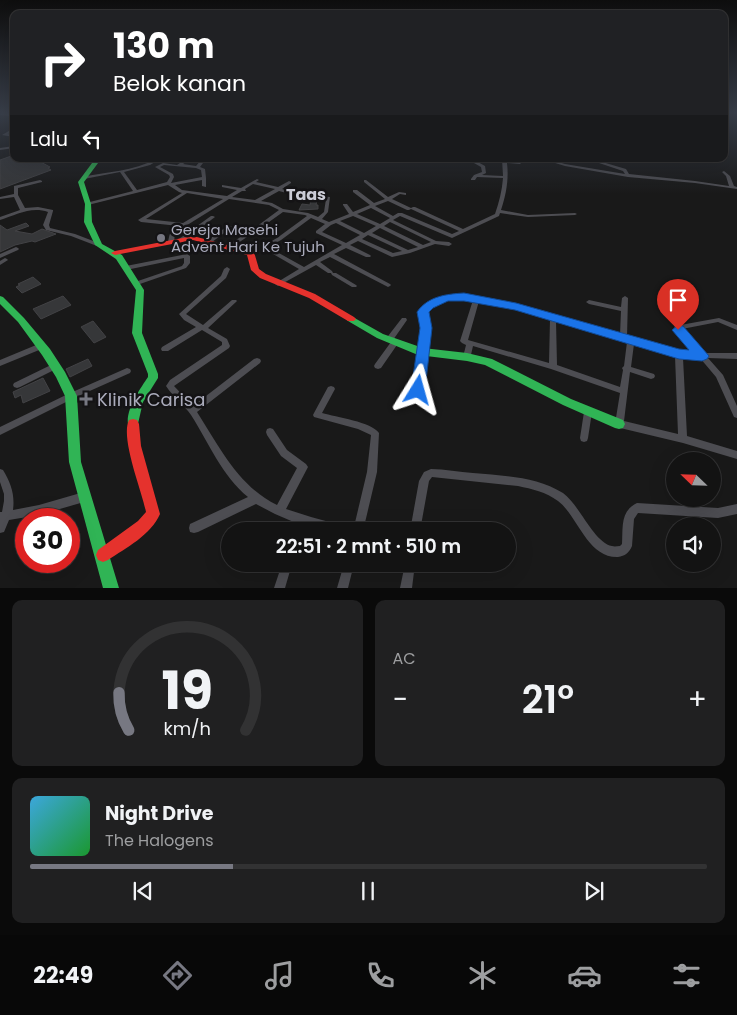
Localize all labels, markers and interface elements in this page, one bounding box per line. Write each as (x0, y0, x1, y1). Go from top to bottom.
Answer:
text: 130 m (113, 21, 215, 70)
icon: right (30, 30, 95, 95)
text: Belok kanan (113, 68, 246, 99)
icon: left (78, 125, 106, 153)
text: Lalu (30, 126, 68, 153)
district label: Taas (286, 183, 326, 206)
place label: Gereja Masehi Advent Hari Ke Tujuh (171, 219, 325, 257)
marker: Gereja Masehi Advent Hari Ke Tujuh (155, 232, 167, 244)
pin (657, 279, 699, 330)
icon: arrive (664, 286, 692, 314)
position arrow (391, 363, 443, 415)
place label: Klinik Carisa (97, 387, 205, 412)
marker: Klinik Carisa (79, 392, 93, 406)
north arrow (666, 452, 721, 508)
map controls (666, 452, 721, 572)
speed limit sign: 30 (15, 508, 80, 573)
button: sound (666, 517, 721, 572)
text: 22:51 · 2 mnt · 510 m (276, 533, 461, 560)
text: AC (393, 647, 416, 670)
text: 19 (161, 654, 213, 727)
text: 21° (522, 673, 574, 726)
text: − (393, 680, 408, 719)
text: + (688, 680, 707, 719)
text: km/h (163, 716, 211, 741)
text: Night Drive (105, 800, 214, 827)
text: The Halogens (105, 829, 213, 852)
icon: previous (129, 877, 157, 905)
icon: pause (354, 877, 382, 905)
icon: next (580, 877, 608, 905)
icon: directions (160, 958, 195, 993)
icon: music (262, 958, 297, 993)
icon: phone (363, 958, 398, 993)
icon: climate (465, 958, 500, 993)
icon: car (567, 958, 602, 993)
icon: filters (669, 958, 704, 993)
text: 22:49 (33, 960, 93, 991)

